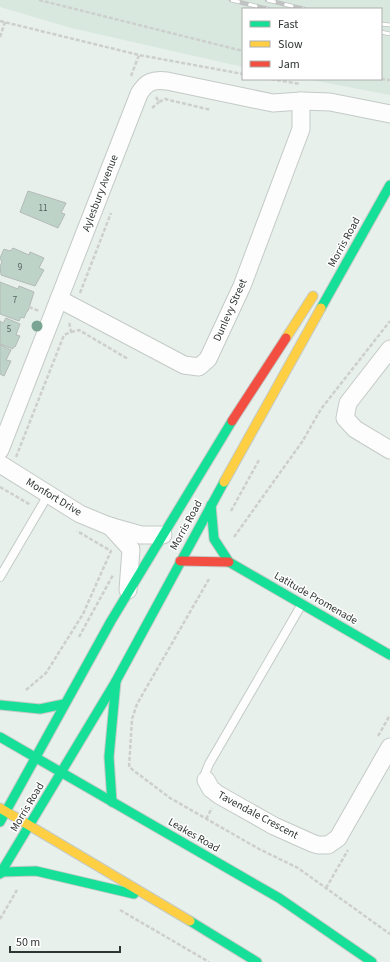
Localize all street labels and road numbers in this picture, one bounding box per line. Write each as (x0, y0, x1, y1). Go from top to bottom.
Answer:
street label: Aylesbury Avenue (78, 152, 122, 234)
street label: Morris Road (324, 214, 364, 270)
street label: Dunlevy Street (209, 276, 251, 344)
street label: Monfort Drive (23, 474, 85, 520)
street label: Morris Road (166, 497, 206, 553)
street label: Latitude Promenade (271, 568, 361, 628)
street label: Morris Road (6, 780, 48, 834)
street label: Tavendale Crescent (215, 787, 301, 843)
street label: Leakes Road (165, 814, 223, 856)

